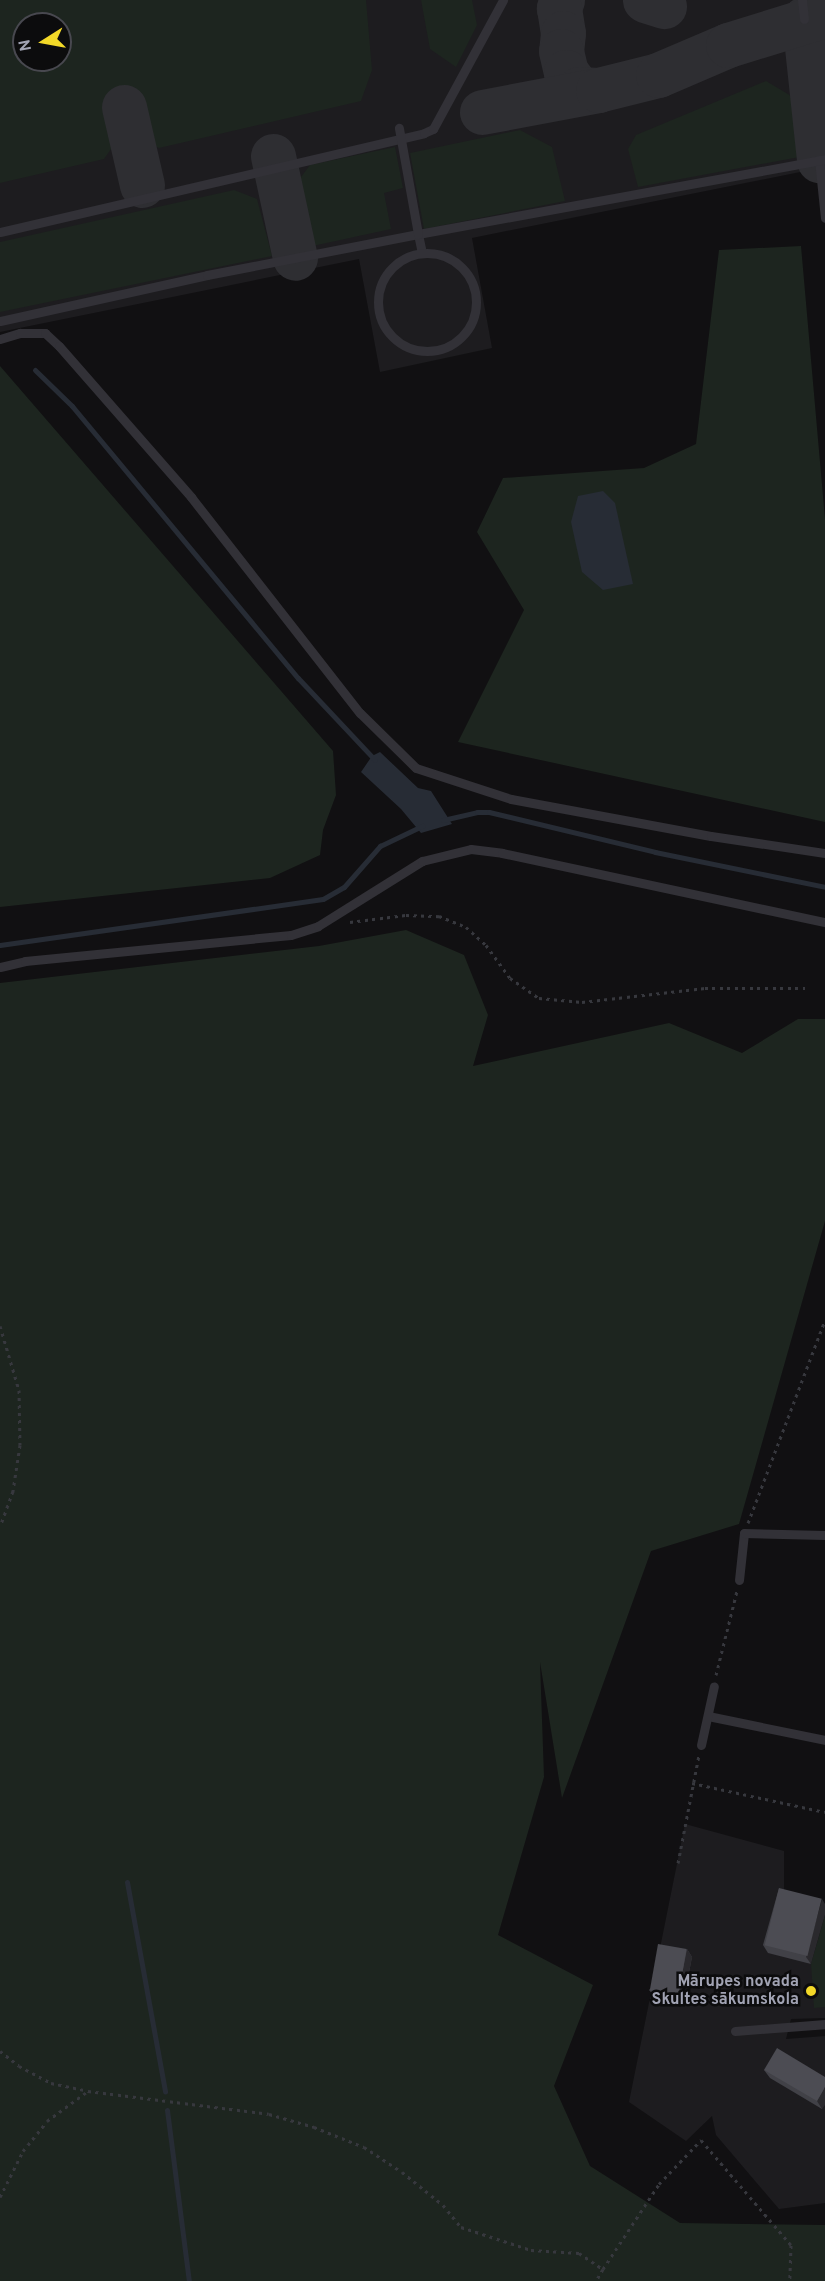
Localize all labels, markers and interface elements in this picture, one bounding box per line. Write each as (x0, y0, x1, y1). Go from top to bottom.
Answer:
north arrow (12, 12, 72, 72)
text: N (15, 38, 37, 53)
place label: Mārupes novada Skultes sākumskola (652, 1972, 799, 2010)
marker: Mārupes novada Skultes sākumskola (804, 1984, 818, 1998)

